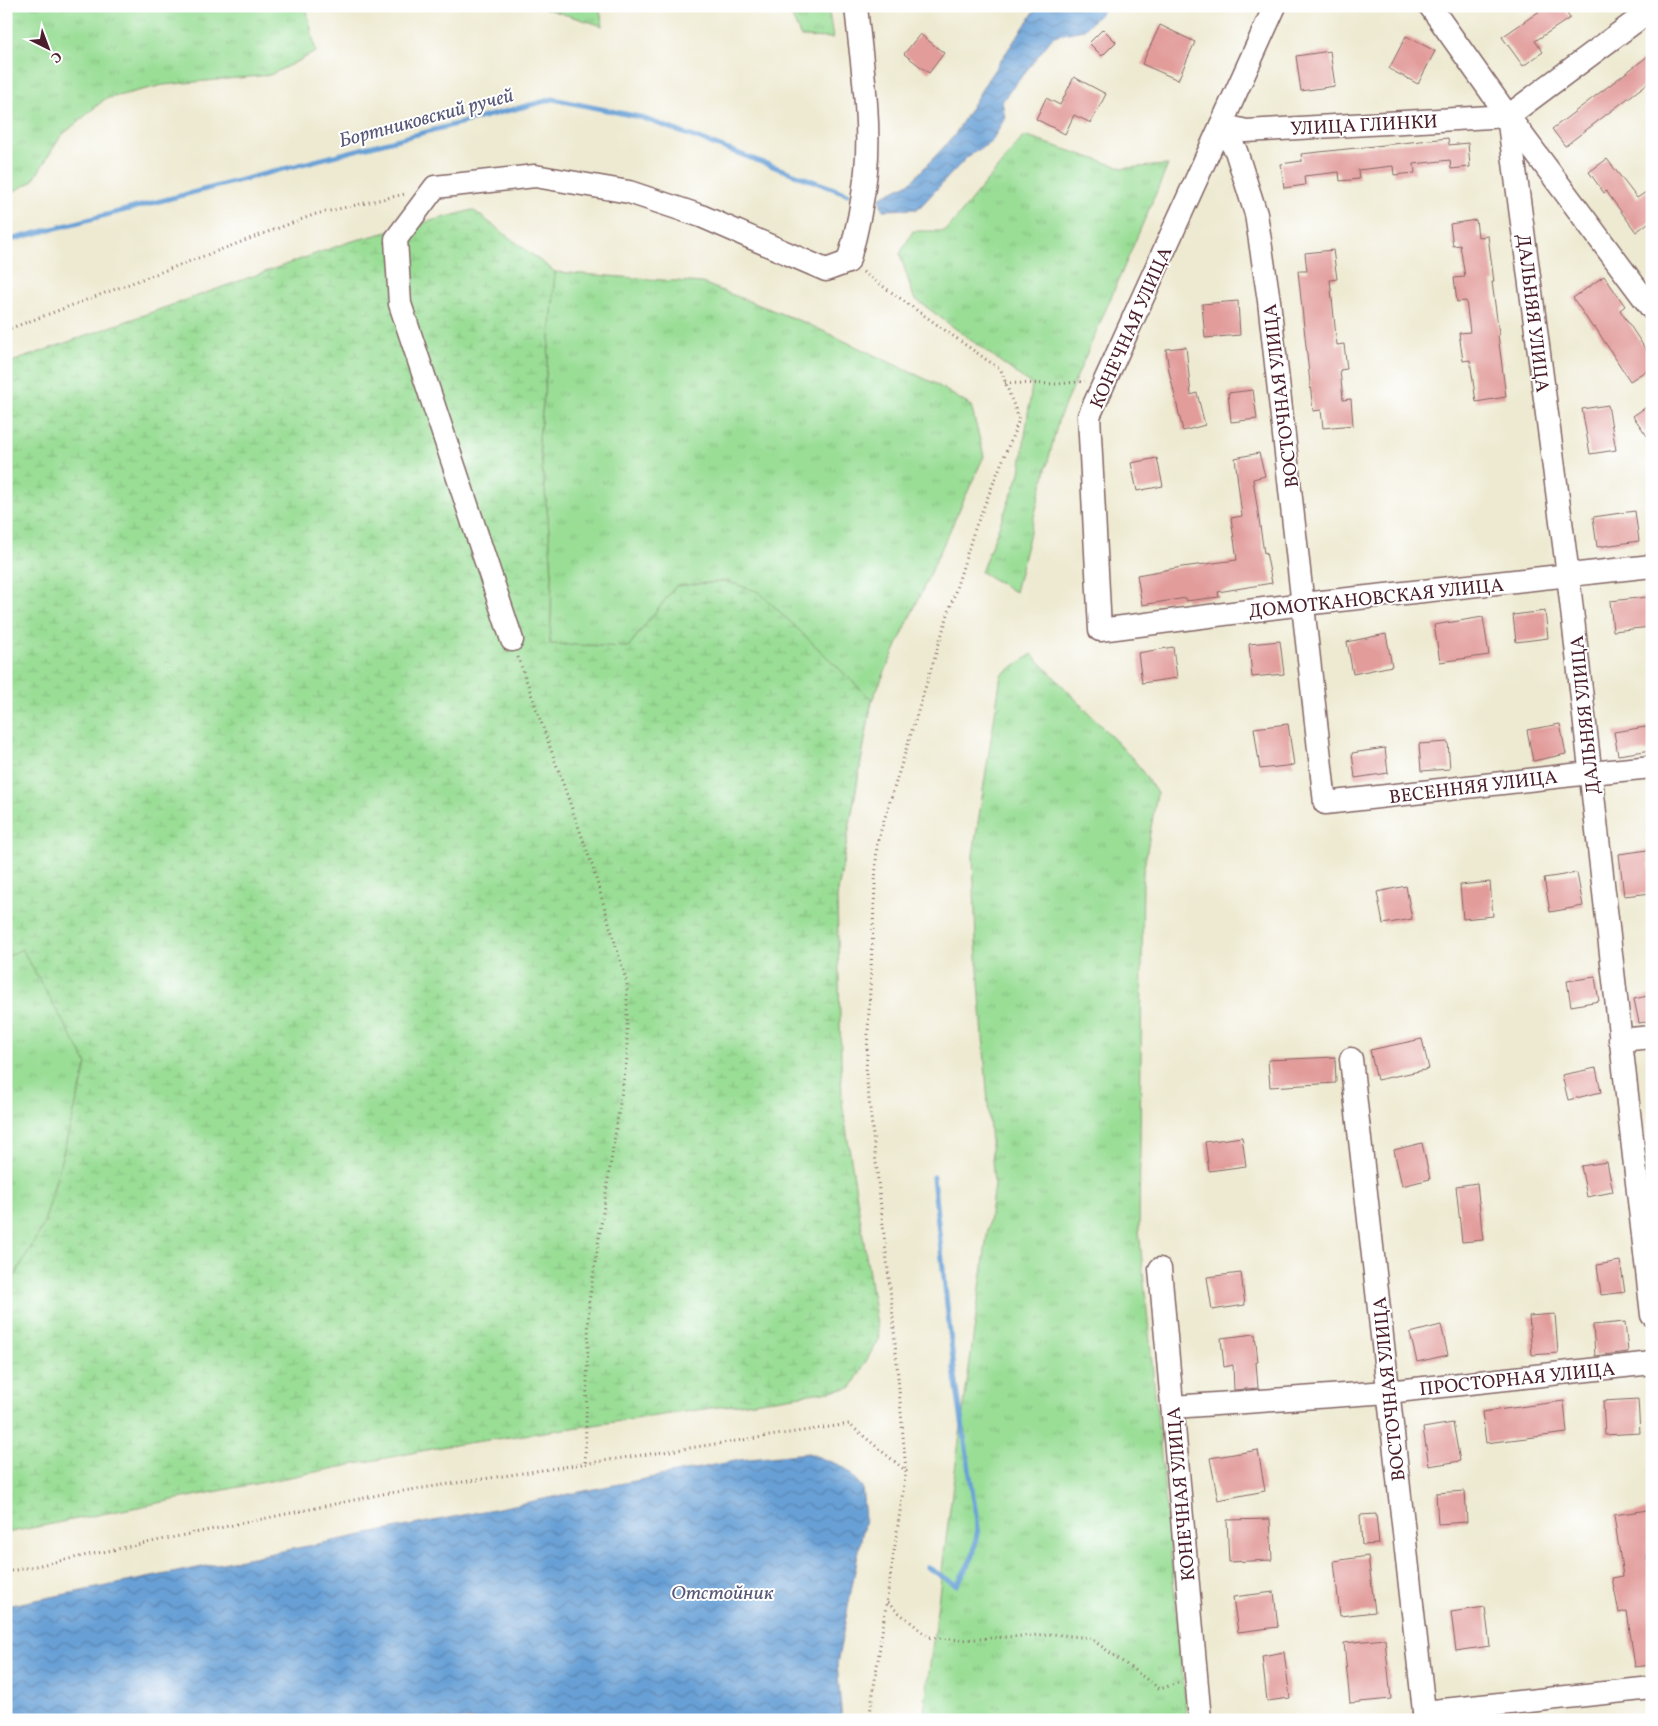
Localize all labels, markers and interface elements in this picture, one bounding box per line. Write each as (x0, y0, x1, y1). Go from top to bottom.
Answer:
north arrow (22, 22, 72, 72)
text: С (46, 46, 65, 67)
water label: Бортниковский ручей (336, 82, 517, 156)
street label: УЛИЦА ГЛИНКИ (1290, 109, 1439, 143)
street label: ДАЛЬНЯЯ УЛИЦА (1509, 232, 1555, 394)
street label: КОНЕЧНАЯ УЛИЦА (1084, 243, 1179, 413)
street label: ВОСТОЧНАЯ УЛИЦА (1258, 302, 1306, 489)
street label: ДОМОТКАНОВСКАЯ УЛИЦА (1247, 573, 1505, 625)
street label: ДАЛЬНЯЯ УЛИЦА (1565, 634, 1607, 796)
street label: ВЕСЕННЯЯ УЛИЦА (1387, 765, 1559, 811)
street label: ВОСТОЧНАЯ УЛИЦА (1367, 1295, 1413, 1482)
street label: ПРОСТОРНАЯ УЛИЦА (1418, 1357, 1616, 1403)
street label: КОНЕЧНАЯ УЛИЦА (1161, 1406, 1203, 1582)
water label: Отстойник (671, 1580, 774, 1608)

